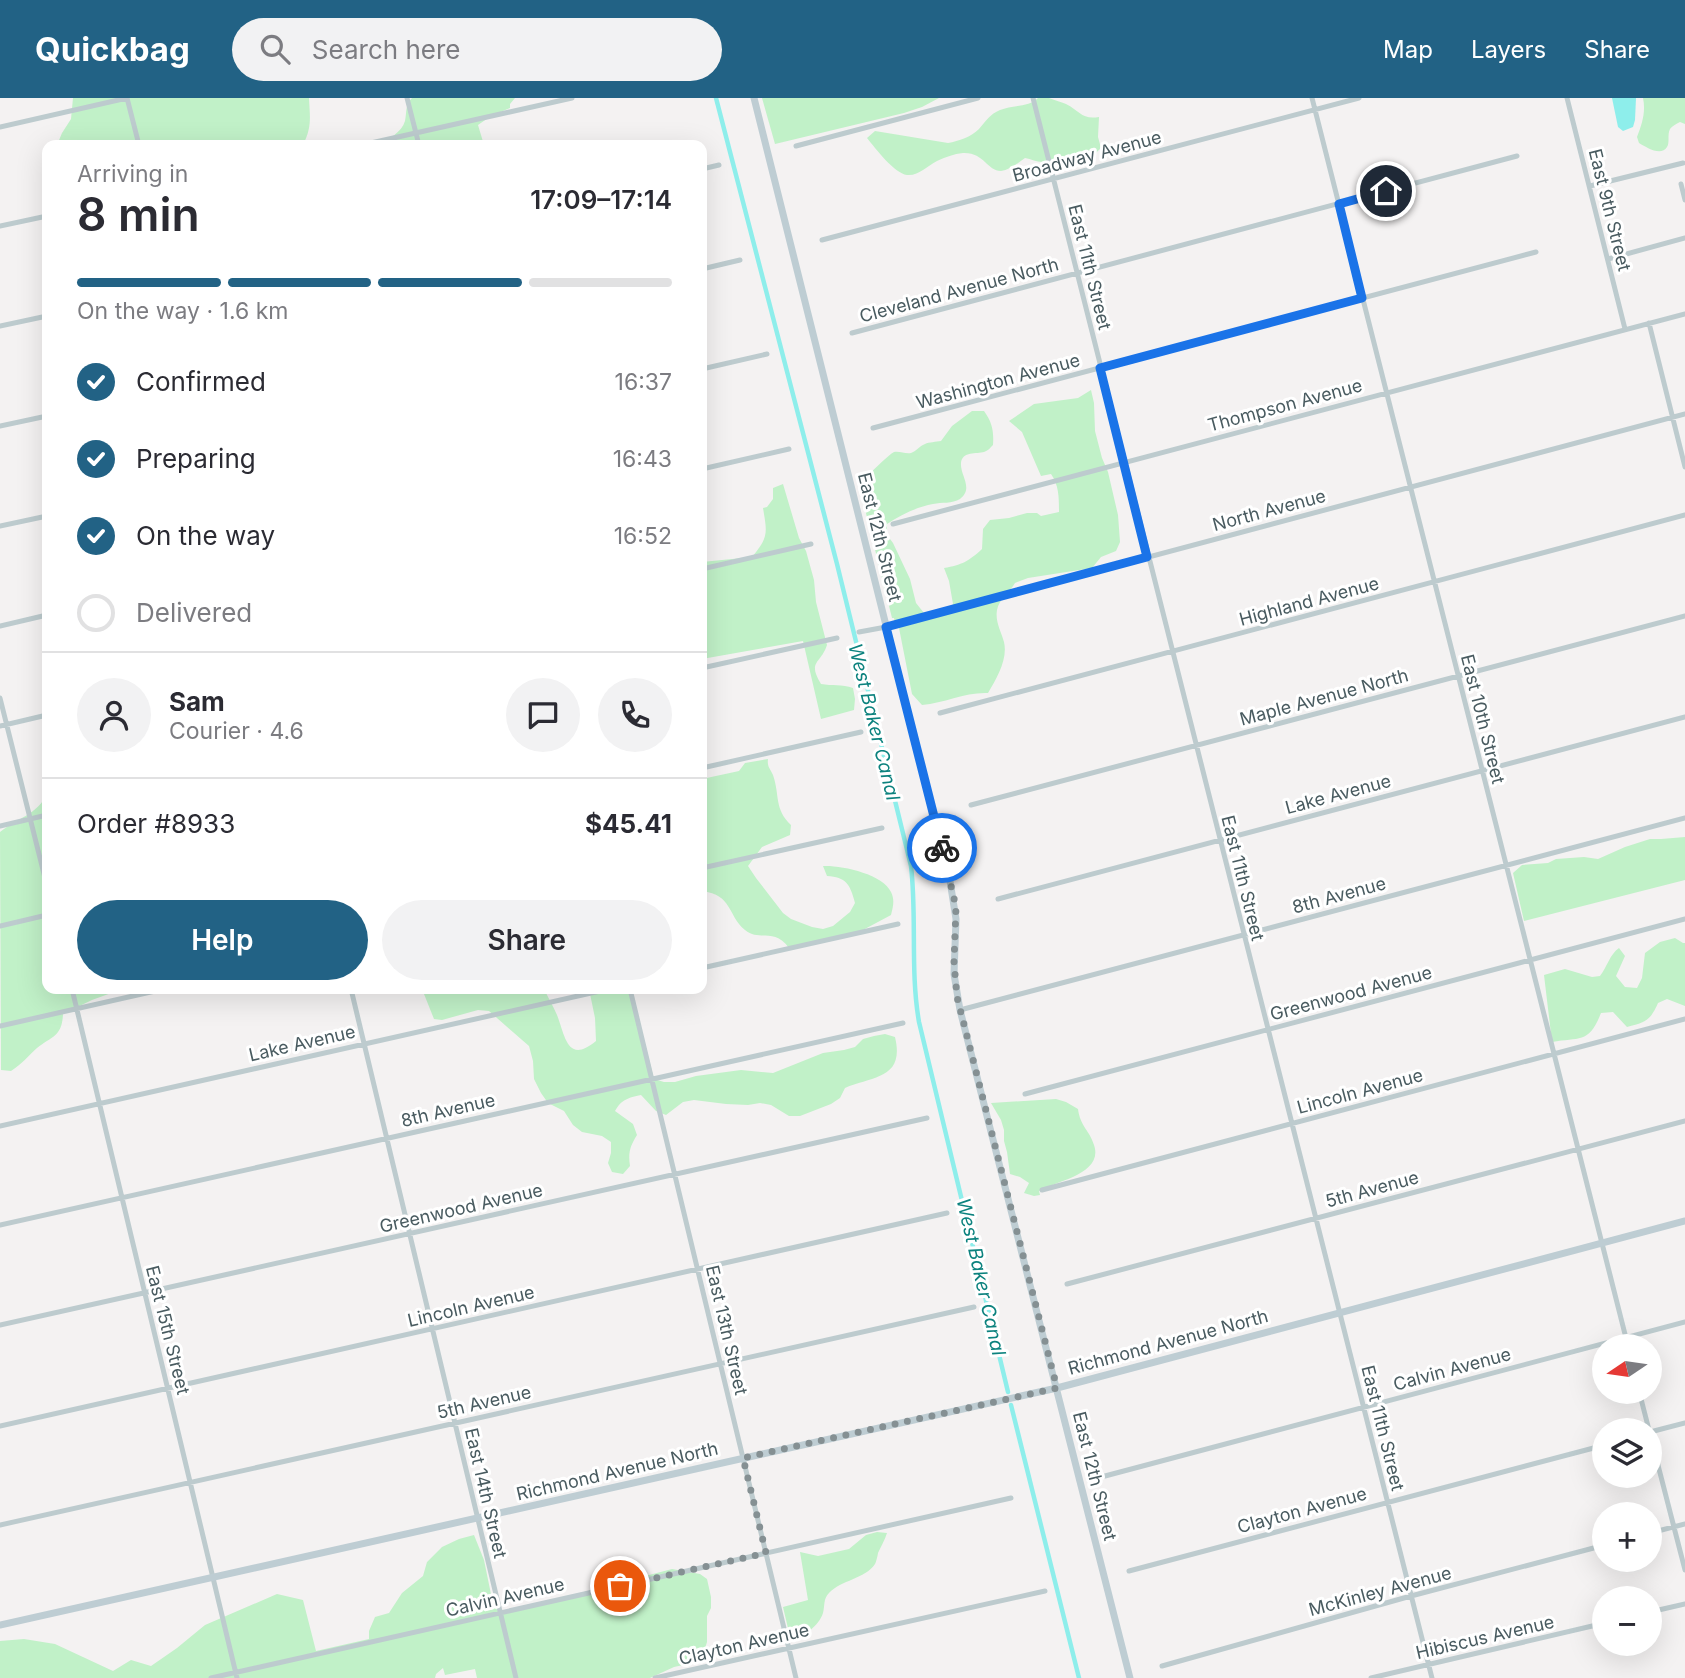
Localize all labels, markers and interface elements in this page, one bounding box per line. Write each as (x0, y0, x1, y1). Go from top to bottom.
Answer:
search box (232, 18, 722, 81)
text: Quickbag (35, 29, 190, 69)
icon: search (256, 30, 294, 68)
text: Search here (312, 34, 460, 65)
text: Map (1383, 35, 1433, 64)
text: Layers (1471, 35, 1546, 64)
text: Share (1584, 35, 1650, 64)
street label: Broadway Avenue (1010, 126, 1164, 186)
street label: East 9th Street (1585, 147, 1635, 273)
text: Arriving in (77, 160, 188, 188)
pin (1356, 161, 1416, 221)
icon: home (1367, 172, 1405, 210)
text: 17:09–17:14 (530, 184, 672, 215)
text: 8 min (77, 186, 200, 242)
street label: East 11th Street (1064, 202, 1116, 332)
street label: Cleveland Avenue North (857, 253, 1061, 327)
text: On the way · 1.6 km (77, 297, 288, 325)
street label: Washington Avenue (914, 349, 1082, 413)
icon: check (77, 363, 115, 401)
text: Confirmed (136, 366, 266, 397)
text: 16:37 (615, 368, 672, 396)
street label: Thompson Avenue (1205, 374, 1365, 436)
icon: check (77, 440, 115, 478)
text: Preparing (136, 443, 256, 474)
text: 16:43 (613, 445, 672, 473)
street label: East 12th Street (854, 470, 906, 604)
street label: North Avenue (1210, 485, 1328, 535)
icon: check (77, 517, 115, 555)
text: On the way (136, 520, 275, 551)
text: 16:52 (614, 522, 672, 550)
street label: Highland Avenue (1237, 572, 1381, 630)
text: Delivered (136, 597, 252, 628)
water label: West Baker Canal (843, 641, 905, 803)
street label: East 10th Street (1457, 652, 1509, 786)
street label: Maple Avenue North (1237, 664, 1411, 730)
button: person (77, 678, 151, 752)
button: chat (506, 678, 580, 752)
button: phone (598, 678, 672, 752)
text: Sam (169, 686, 225, 717)
text: Courier · 4.6 (169, 717, 304, 745)
street label: Lake Avenue (1283, 770, 1393, 818)
text: Order #8933 (77, 808, 235, 839)
text: $45.41 (585, 808, 672, 839)
courier (907, 813, 977, 883)
street label: East 11th Street (1217, 813, 1269, 943)
icon: bike (923, 829, 961, 867)
street label: 8th Avenue (1290, 872, 1388, 918)
button: Help (77, 900, 368, 980)
button: Share (382, 900, 672, 980)
street label: Greenwood Avenue (1268, 961, 1434, 1025)
street label: Lake Avenue (247, 1021, 357, 1065)
street label: Lincoln Avenue (1295, 1064, 1425, 1118)
street label: 8th Avenue (399, 1089, 497, 1131)
street label: 5th Avenue (1323, 1166, 1421, 1212)
street label: Greenwood Avenue (377, 1179, 545, 1237)
water label: West Baker Canal (952, 1196, 1010, 1358)
street label: East 15th Street (142, 1263, 194, 1397)
street label: East 13th Street (702, 1263, 752, 1397)
street label: Lincoln Avenue (406, 1281, 536, 1331)
street label: Richmond Avenue North (1066, 1305, 1270, 1379)
north arrow (1592, 1334, 1662, 1404)
map controls (1592, 1334, 1662, 1656)
street label: Calvin Avenue (1391, 1343, 1513, 1395)
street label: East 11th Street (1357, 1363, 1409, 1493)
street label: 5th Avenue (435, 1381, 533, 1423)
street label: East 12th Street (1069, 1409, 1121, 1543)
button: layers (1592, 1418, 1662, 1488)
street label: East 14th Street (461, 1426, 511, 1560)
street label: Richmond Avenue North (514, 1438, 720, 1504)
street label: Clayton Avenue (1235, 1483, 1369, 1537)
button: + (1592, 1502, 1662, 1572)
pin (590, 1556, 650, 1616)
street label: McKinley Avenue (1306, 1562, 1454, 1620)
icon: bag (601, 1567, 639, 1605)
street label: Calvin Avenue (444, 1573, 566, 1621)
button: − (1592, 1586, 1662, 1656)
street label: Hibiscus Avenue (1414, 1611, 1556, 1663)
street label: Clayton Avenue (677, 1619, 811, 1669)

